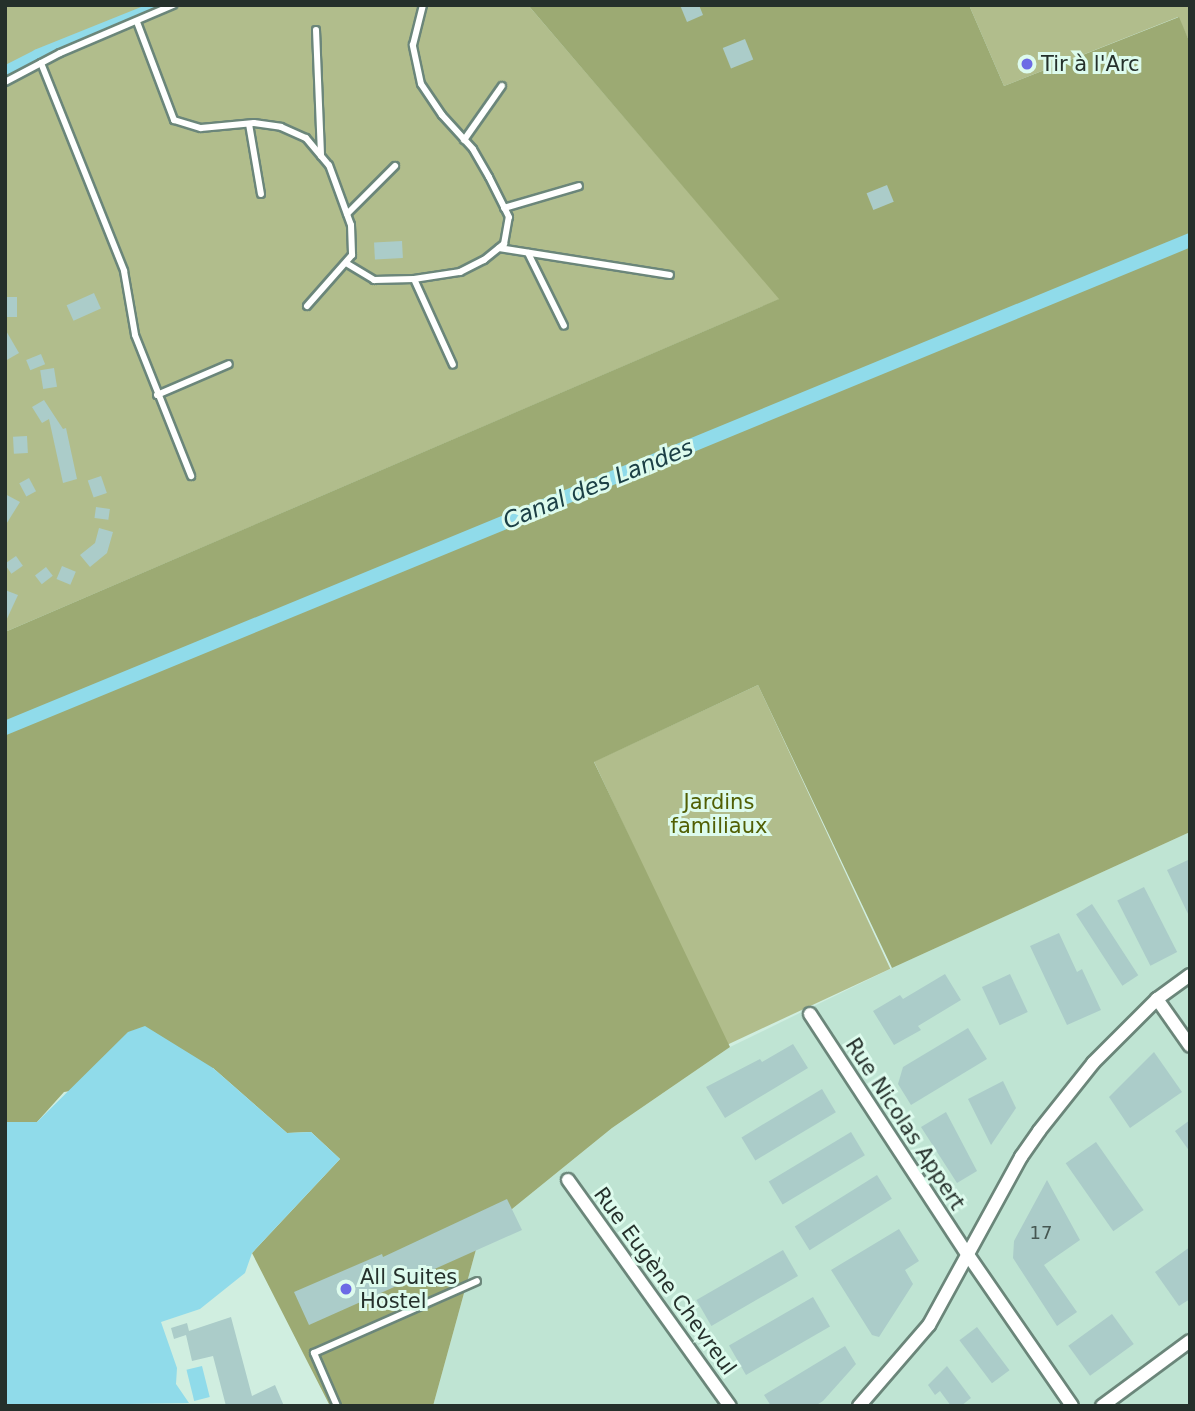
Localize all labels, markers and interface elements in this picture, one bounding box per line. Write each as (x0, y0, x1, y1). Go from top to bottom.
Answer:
place label: Tir à l'Arc (1041, 51, 1140, 77)
marker: Tir à l'Arc (1019, 56, 1035, 72)
water label: Canal des Landes (499, 433, 697, 535)
park label: Jardins familiaux (671, 789, 767, 839)
street label: Rue Nicolas Appert (840, 1033, 970, 1215)
street label: Rue Eugène Chevreul (588, 1182, 742, 1380)
house number: 17 (1030, 1222, 1052, 1244)
place label: All Suites Hostel (360, 1264, 457, 1314)
marker: All Suites Hostel (338, 1281, 354, 1297)

